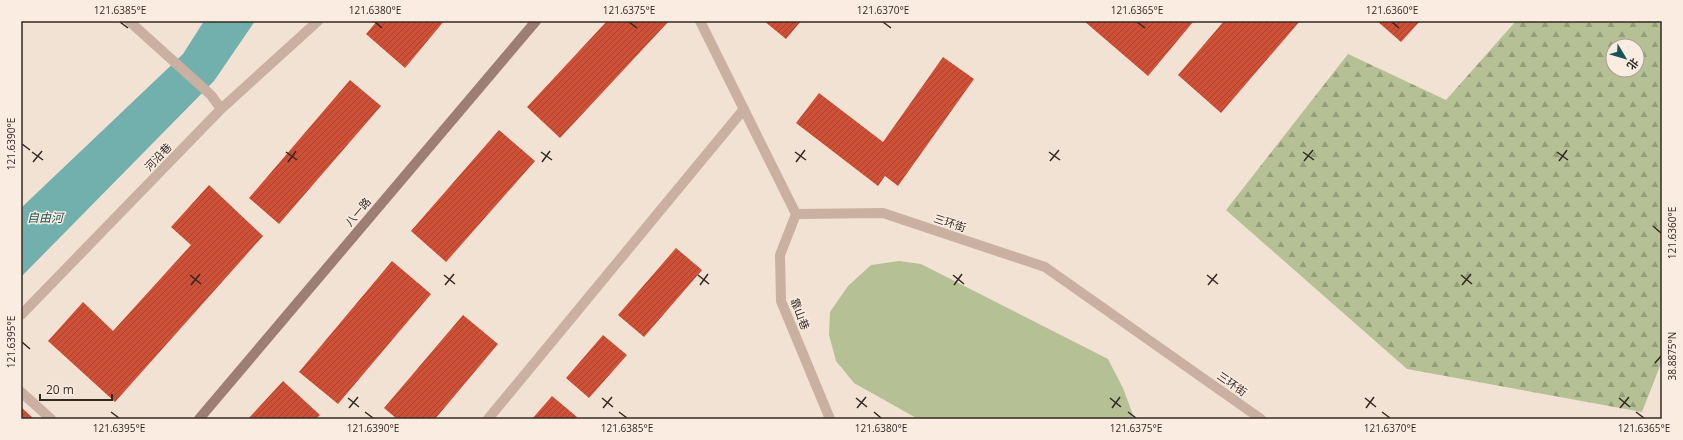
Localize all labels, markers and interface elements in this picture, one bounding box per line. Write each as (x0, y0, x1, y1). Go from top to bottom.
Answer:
text: 121.6385°E (94, 3, 146, 17)
text: 121.6380°E (349, 3, 401, 17)
text: 121.6375°E (603, 3, 655, 17)
text: 121.6370°E (857, 3, 909, 17)
text: 121.6365°E (1111, 3, 1163, 17)
text: 121.6360°E (1366, 3, 1418, 17)
north arrow (1605, 38, 1645, 78)
text: 北 (1624, 56, 1643, 73)
text: 121.6390°E (4, 118, 18, 170)
street label: 河沿巷 (141, 140, 174, 174)
street label: 八一路 (341, 194, 374, 229)
text: 121.6360°E (1665, 207, 1679, 259)
water label: 自由河 (27, 209, 65, 226)
street label: 三环街 (932, 210, 968, 235)
street label: 靠山巷 (788, 296, 813, 332)
text: 121.6395°E (4, 316, 18, 368)
text: 38.8875°N (1665, 332, 1679, 380)
street label: 三环街 (1214, 368, 1250, 399)
scale bar (40, 376, 112, 402)
text: 20 m (46, 381, 74, 398)
text: 121.6395°E (93, 421, 145, 435)
text: 121.6390°E (347, 421, 399, 435)
text: 121.6385°E (601, 421, 653, 435)
text: 121.6380°E (855, 421, 907, 435)
text: 121.6375°E (1110, 421, 1162, 435)
text: 121.6370°E (1364, 421, 1416, 435)
text: 121.6365°E (1618, 421, 1670, 435)

